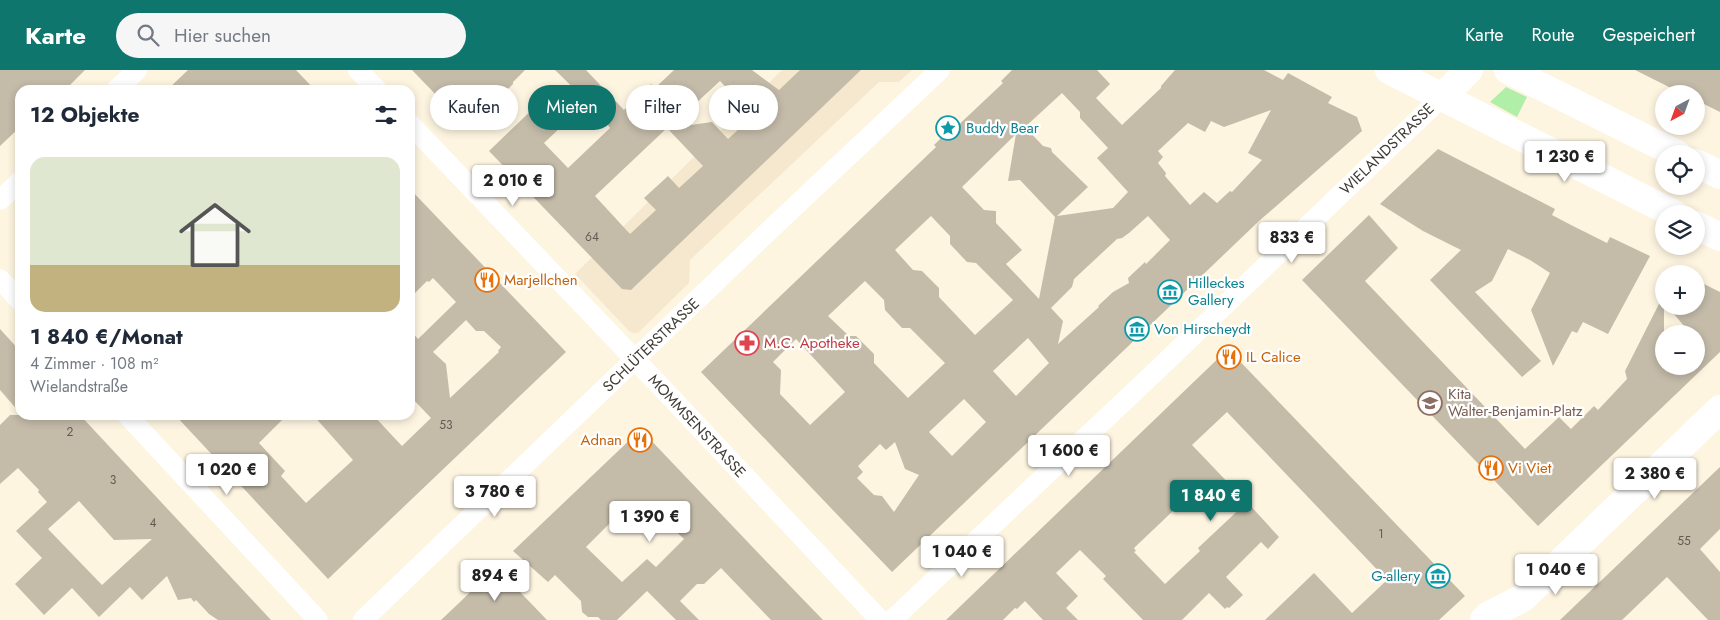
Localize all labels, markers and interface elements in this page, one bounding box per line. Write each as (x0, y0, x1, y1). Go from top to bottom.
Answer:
search box (116, 13, 466, 58)
text: Karte (25, 18, 86, 53)
icon: search (134, 21, 162, 49)
text: Hier suchen (174, 22, 271, 49)
text: Karte (1465, 22, 1504, 48)
text: Route (1532, 22, 1574, 48)
text: Gespeichert (1602, 22, 1695, 48)
chip: Kaufen (430, 85, 518, 130)
chip: Mieten (528, 85, 616, 130)
chip: Filter (626, 85, 699, 130)
chip: Neu (709, 85, 778, 130)
north arrow (1655, 85, 1705, 135)
map controls (1655, 85, 1705, 375)
street label: WIELANDSTRASSE (1335, 98, 1439, 200)
text: 12 Objekte (30, 100, 140, 130)
icon: filters (372, 101, 400, 129)
place icon: Buddy Bear (935, 115, 961, 141)
place label: Buddy Bear (966, 117, 1040, 139)
pin: 1 230 € (1519, 140, 1611, 183)
text: 1 230 € (1535, 145, 1595, 168)
button: locate (1655, 145, 1705, 195)
pin: 2 010 € (467, 164, 559, 207)
text: 2 010 € (483, 169, 543, 192)
icon: home (170, 190, 260, 280)
button: layers (1655, 205, 1705, 255)
pin: 833 € (1257, 222, 1327, 264)
text: 833 € (1269, 226, 1315, 249)
house number: 64 (585, 228, 599, 246)
button: + (1655, 265, 1705, 315)
restaurant icon: Marjellchen (474, 267, 500, 293)
place label: Marjellchen (504, 269, 578, 291)
place label: Hilleckes Gallery (1188, 272, 1245, 311)
museum icon: Hilleckes Gallery (1157, 279, 1183, 305)
street label: SCHLÜTERSTRASSE (598, 293, 704, 397)
museum icon: Von Hirscheydt (1124, 316, 1150, 342)
place label: Von Hirscheydt (1154, 318, 1251, 340)
text: 1 840 €/Monat (30, 322, 183, 352)
button: − (1655, 325, 1705, 375)
pharmacy icon: M.C. Apotheke (734, 330, 760, 356)
place label: M.C. Apotheke (764, 332, 860, 354)
restaurant icon: IL Calice (1216, 344, 1242, 370)
place label: IL Calice (1246, 346, 1301, 368)
text: 4 Zimmer · 108 m² (30, 352, 158, 375)
street label: MOMMSENSTRASSE (643, 369, 751, 483)
text: Wielandstraße (30, 375, 128, 398)
place label: Kita Walter-Benjamin-Platz (1448, 383, 1583, 422)
school or university icon: Kita Walter-Benjamin-Platz (1417, 390, 1443, 416)
house number: 53 (439, 416, 453, 434)
house number: 2 (67, 423, 74, 441)
restaurant icon: Adnan (627, 427, 653, 453)
place label: Adnan (581, 429, 622, 451)
pin: 1 600 € (1023, 434, 1115, 477)
text: 1 600 € (1039, 439, 1099, 462)
pin: 1 020 € (181, 454, 273, 496)
restaurant icon: Vi Viet (1478, 455, 1504, 481)
place label: Vi Viet (1508, 457, 1552, 479)
text: 1 020 € (197, 458, 257, 481)
pin: 2 380 € (1609, 458, 1701, 500)
text: 2 380 € (1624, 462, 1686, 485)
house number: 3 (110, 471, 117, 489)
pin: 3 780 € (449, 476, 541, 518)
text: 3 780 € (465, 480, 525, 503)
pin: 1 840 € (1165, 480, 1257, 522)
text: 1 840 € (1181, 484, 1241, 507)
pin: 1 390 € (604, 500, 696, 543)
text: 1 390 € (620, 505, 680, 528)
house number: 4 (150, 514, 157, 532)
house number: 1 (1378, 525, 1384, 543)
house number: 55 (1677, 532, 1691, 550)
pin: 1 040 € (916, 536, 1008, 578)
text: 1 040 € (932, 540, 992, 563)
pin: 1 040 € (1510, 554, 1602, 596)
text: 1 040 € (1526, 558, 1586, 581)
pin: 894 € (460, 560, 530, 602)
museum icon: G-allery (1425, 563, 1451, 589)
text: 894 € (471, 564, 519, 587)
place label: G-allery (1371, 565, 1420, 587)

